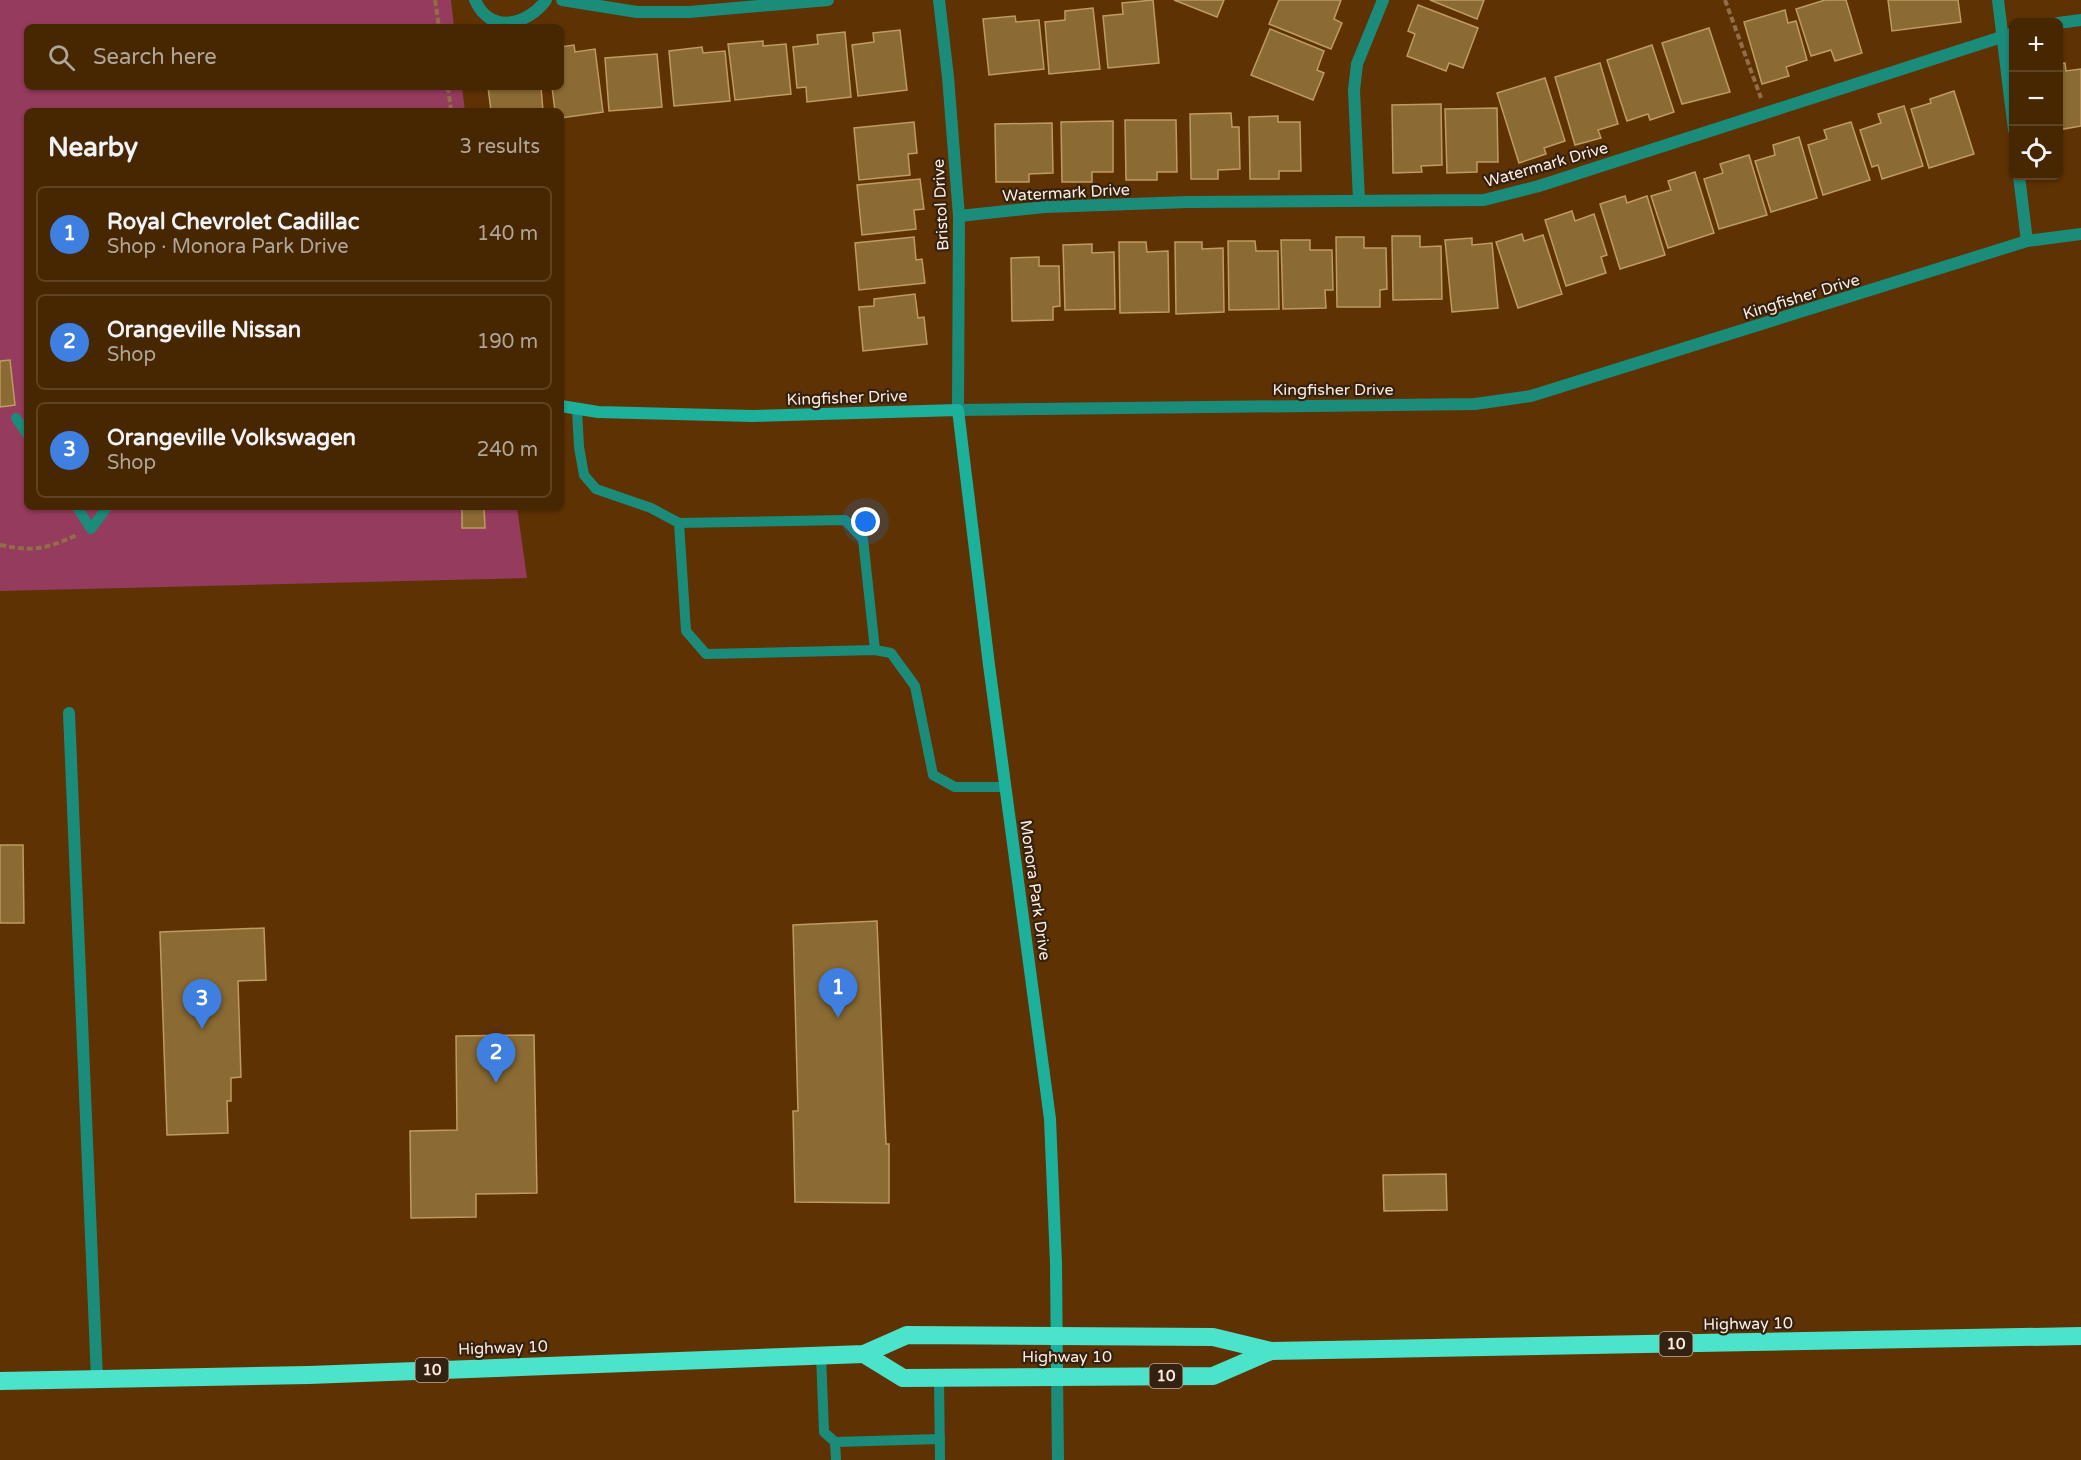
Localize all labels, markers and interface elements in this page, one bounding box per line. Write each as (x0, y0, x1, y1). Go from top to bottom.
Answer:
map controls (2009, 18, 2063, 180)
button: + (2009, 18, 2063, 72)
search box (24, 24, 564, 90)
icon: search (45, 41, 78, 74)
text: Search here (93, 44, 217, 70)
button: − (2009, 72, 2063, 126)
button: locate (2009, 126, 2063, 180)
text: Nearby (48, 132, 138, 163)
text: 3 results (460, 135, 540, 159)
street label: Watermark Drive (1482, 138, 1610, 192)
street label: Bristol Drive (929, 158, 953, 251)
street label: Watermark Drive (1002, 180, 1130, 206)
text: Royal Chevrolet Cadillac (107, 209, 359, 235)
text: 1 (63, 222, 76, 246)
text: 140 m (477, 222, 538, 246)
text: Shop · Monora Park Drive (107, 235, 349, 259)
street label: Kingfisher Drive (1741, 270, 1862, 324)
text: Orangeville Nissan (107, 317, 301, 343)
text: 2 (63, 330, 76, 354)
text: 190 m (477, 330, 538, 354)
text: Shop (107, 343, 156, 367)
street label: Kingfisher Drive (1273, 380, 1393, 400)
street label: Kingfisher Drive (786, 386, 908, 410)
text: Orangeville Volkswagen (107, 425, 356, 451)
text: 3 (63, 438, 76, 462)
text: 240 m (477, 438, 538, 462)
text: Shop (107, 451, 156, 475)
your location (851, 507, 880, 536)
street label: Monora Park Drive (1015, 819, 1055, 962)
pin: 1 (818, 968, 858, 1018)
pin: 3 (182, 980, 222, 1029)
pin: 2 (476, 1034, 516, 1083)
street label: Highway 10 (1703, 1313, 1793, 1335)
road number: 10 (1660, 1332, 1692, 1356)
street label: Highway 10 (458, 1336, 548, 1360)
street label: Highway 10 (1022, 1347, 1112, 1367)
road number: 10 (416, 1358, 448, 1382)
road number: 10 (1150, 1364, 1182, 1388)

